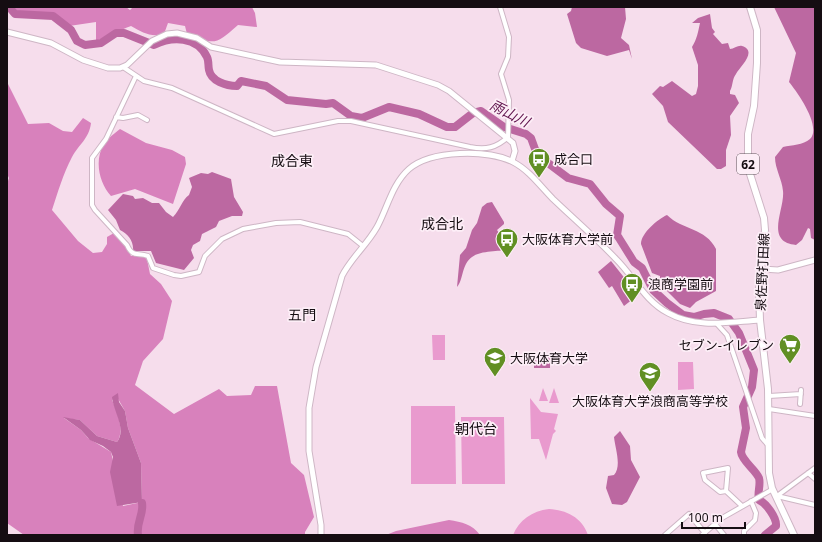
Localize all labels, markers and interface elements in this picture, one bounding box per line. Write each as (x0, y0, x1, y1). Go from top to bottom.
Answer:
water label: 雨山川 (487, 95, 535, 132)
bus stop icon: 成合口 (526, 146, 552, 179)
place label: 成合口 (554, 150, 593, 168)
district label: 成合東 (271, 151, 313, 170)
road number: 62 (737, 154, 759, 174)
district label: 成合北 (421, 214, 463, 233)
bus stop icon: 大阪体育大学前 (494, 226, 520, 259)
place label: 大阪体育大学前 (522, 230, 613, 248)
street label: 泉佐野打田線 (751, 233, 773, 311)
bus stop icon: 浪商学園前 (619, 271, 645, 304)
place label: 浪商学園前 (648, 275, 713, 293)
district label: 五門 (288, 305, 316, 324)
supermarket icon: セブン-イレブン (777, 332, 803, 365)
place label: セブン-イレブン (679, 336, 774, 354)
school or university icon: 大阪体育大学 (482, 345, 508, 378)
place label: 大阪体育大学 (510, 349, 588, 367)
school or university icon: 大阪体育大学浪商高等学校 (637, 360, 663, 393)
place label: 大阪体育大学浪商高等学校 (572, 392, 728, 410)
district label: 朝代台 (455, 419, 497, 438)
scale bar (682, 504, 745, 530)
text: 100 m (688, 509, 723, 526)

